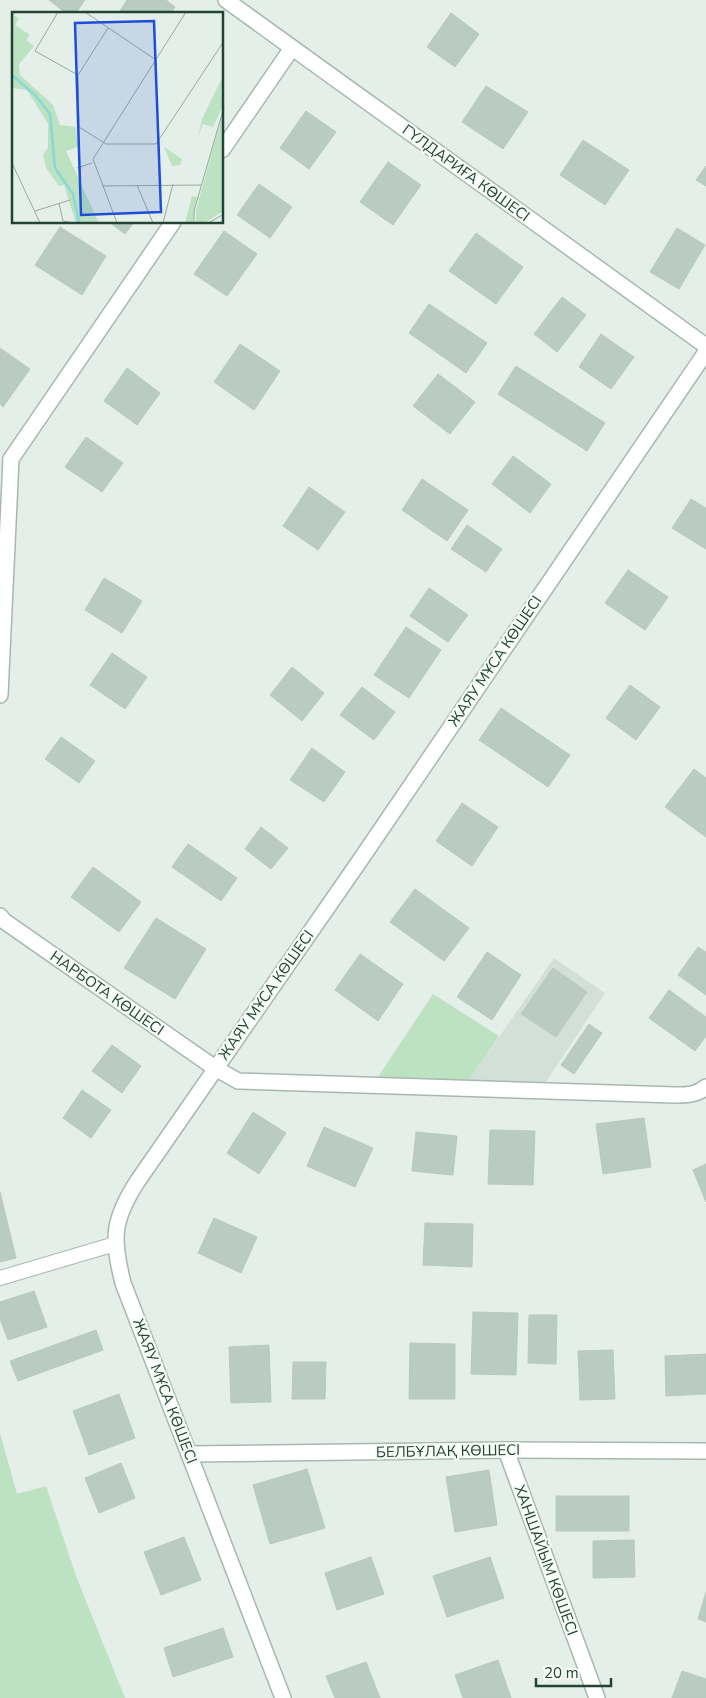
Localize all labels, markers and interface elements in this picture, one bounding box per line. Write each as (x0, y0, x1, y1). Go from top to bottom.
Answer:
inset map (12, 12, 224, 224)
street label: ГҮЛДАРИҒА КӨШЕСІ (398, 120, 534, 226)
street label: ЖАЯУ МҰСА КӨШЕСІ (444, 592, 546, 730)
street label: ЖАЯУ МҰСА КӨШЕСІ (214, 926, 318, 1064)
street label: НАРБОТА КӨШЕСІ (46, 946, 168, 1040)
street label: ЖАЯУ МҰСА КӨШЕСІ (128, 1316, 202, 1466)
street label: БЕЛБҰЛАҚ КӨШЕСІ (376, 1440, 520, 1462)
street label: ХАНШАЙЫМ КӨШЕСІ (509, 1482, 583, 1638)
scale bar (536, 1656, 611, 1688)
text: 20 m (544, 1663, 579, 1683)

